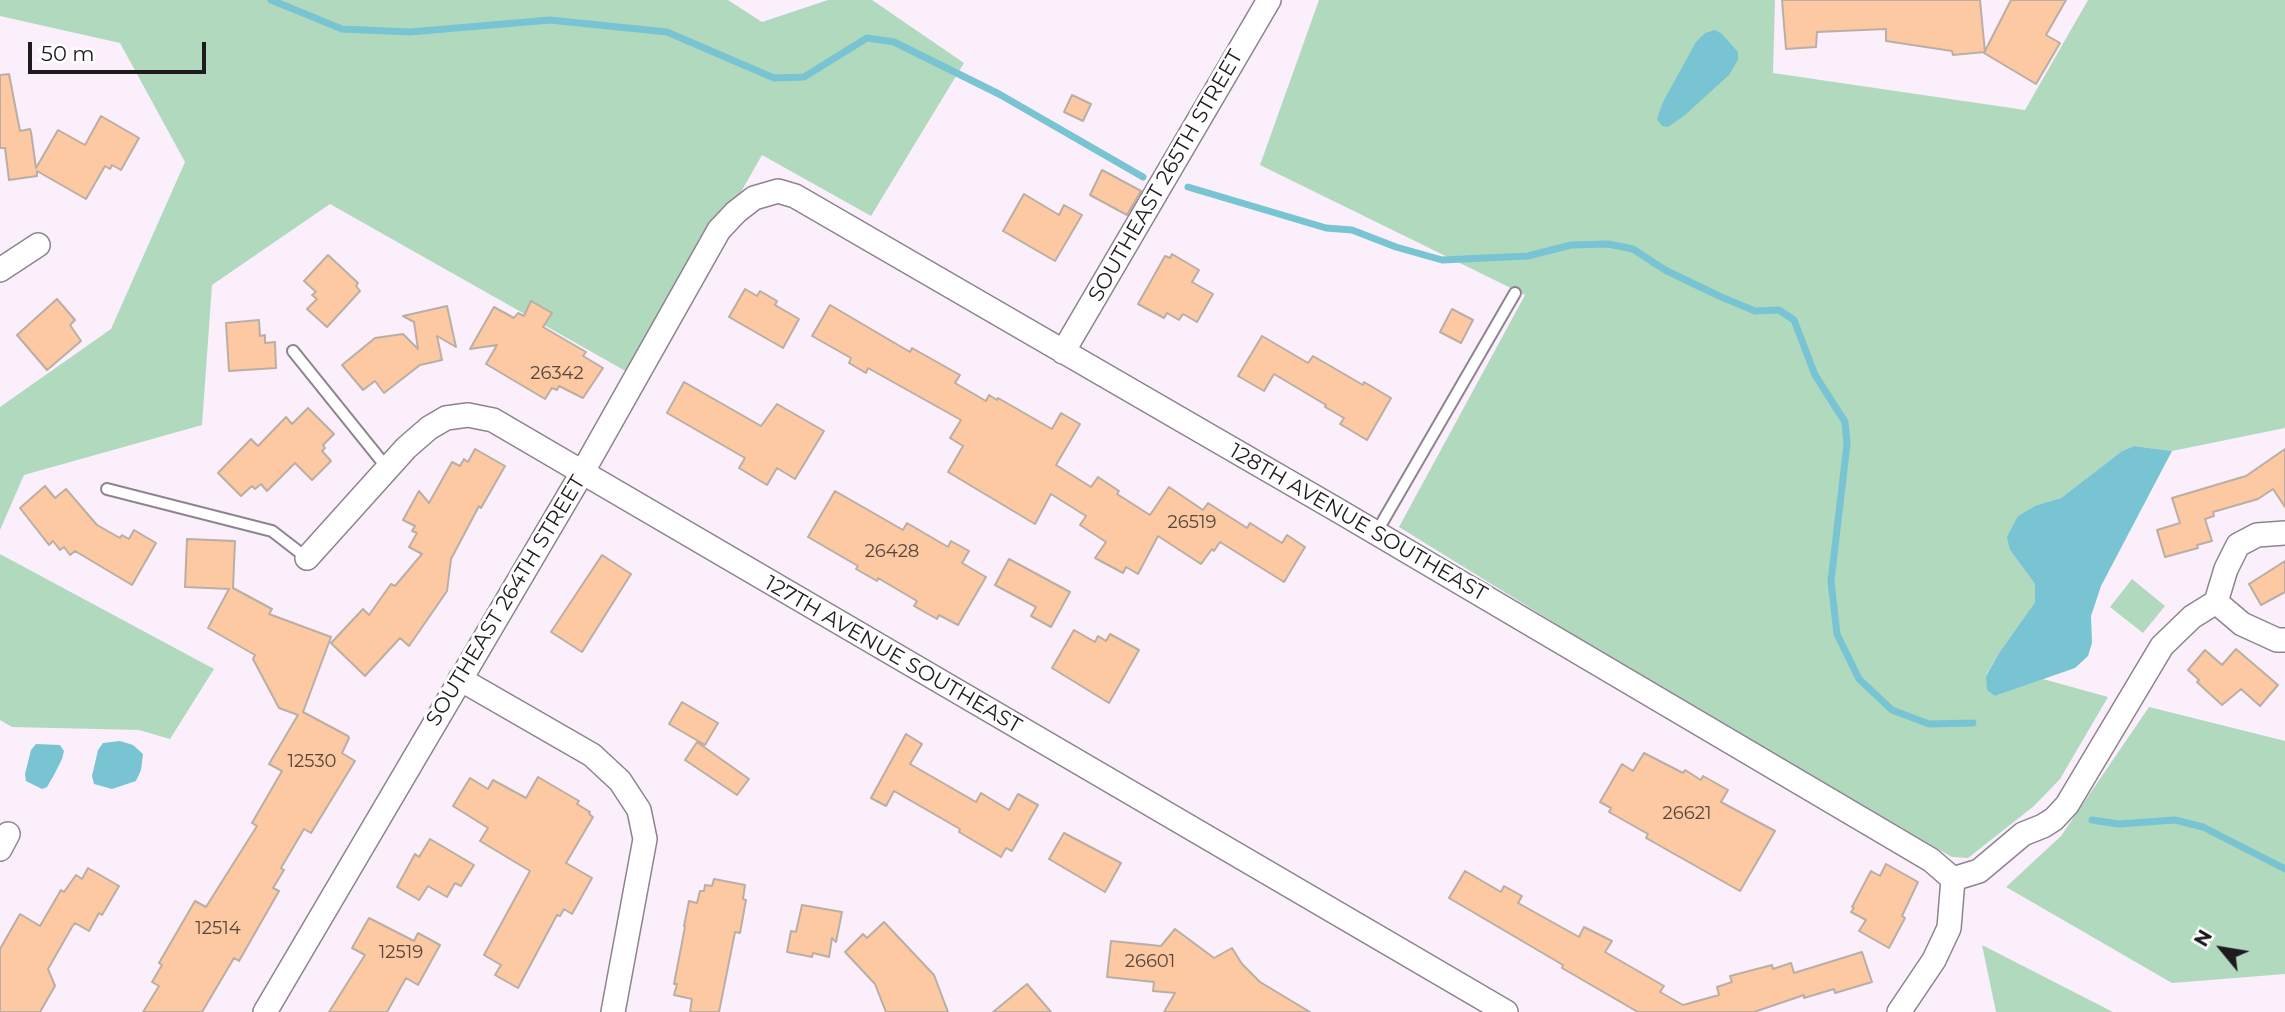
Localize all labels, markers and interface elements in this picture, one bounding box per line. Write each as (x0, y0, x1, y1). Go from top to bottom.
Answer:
scale bar (32, 28, 210, 72)
text: 50 m (41, 41, 95, 66)
street label: SOUTHEAST 265TH STREET (1083, 46, 1249, 306)
house number: 26342 (530, 363, 584, 385)
street label: 128TH AVENUE SOUTHEAST (1225, 439, 1491, 607)
street label: SOUTHEAST 264TH STREET (421, 471, 591, 731)
house number: 26519 (1168, 512, 1216, 534)
house number: 26428 (865, 541, 919, 563)
street label: 127TH AVENUE SOUTHEAST (760, 571, 1026, 739)
house number: 12530 (288, 751, 336, 773)
house number: 26621 (1663, 803, 1711, 825)
north arrow (2187, 914, 2257, 984)
house number: 12514 (195, 918, 241, 940)
text: N (2190, 926, 2217, 951)
house number: 12519 (379, 942, 423, 964)
house number: 26601 (1125, 951, 1175, 973)

